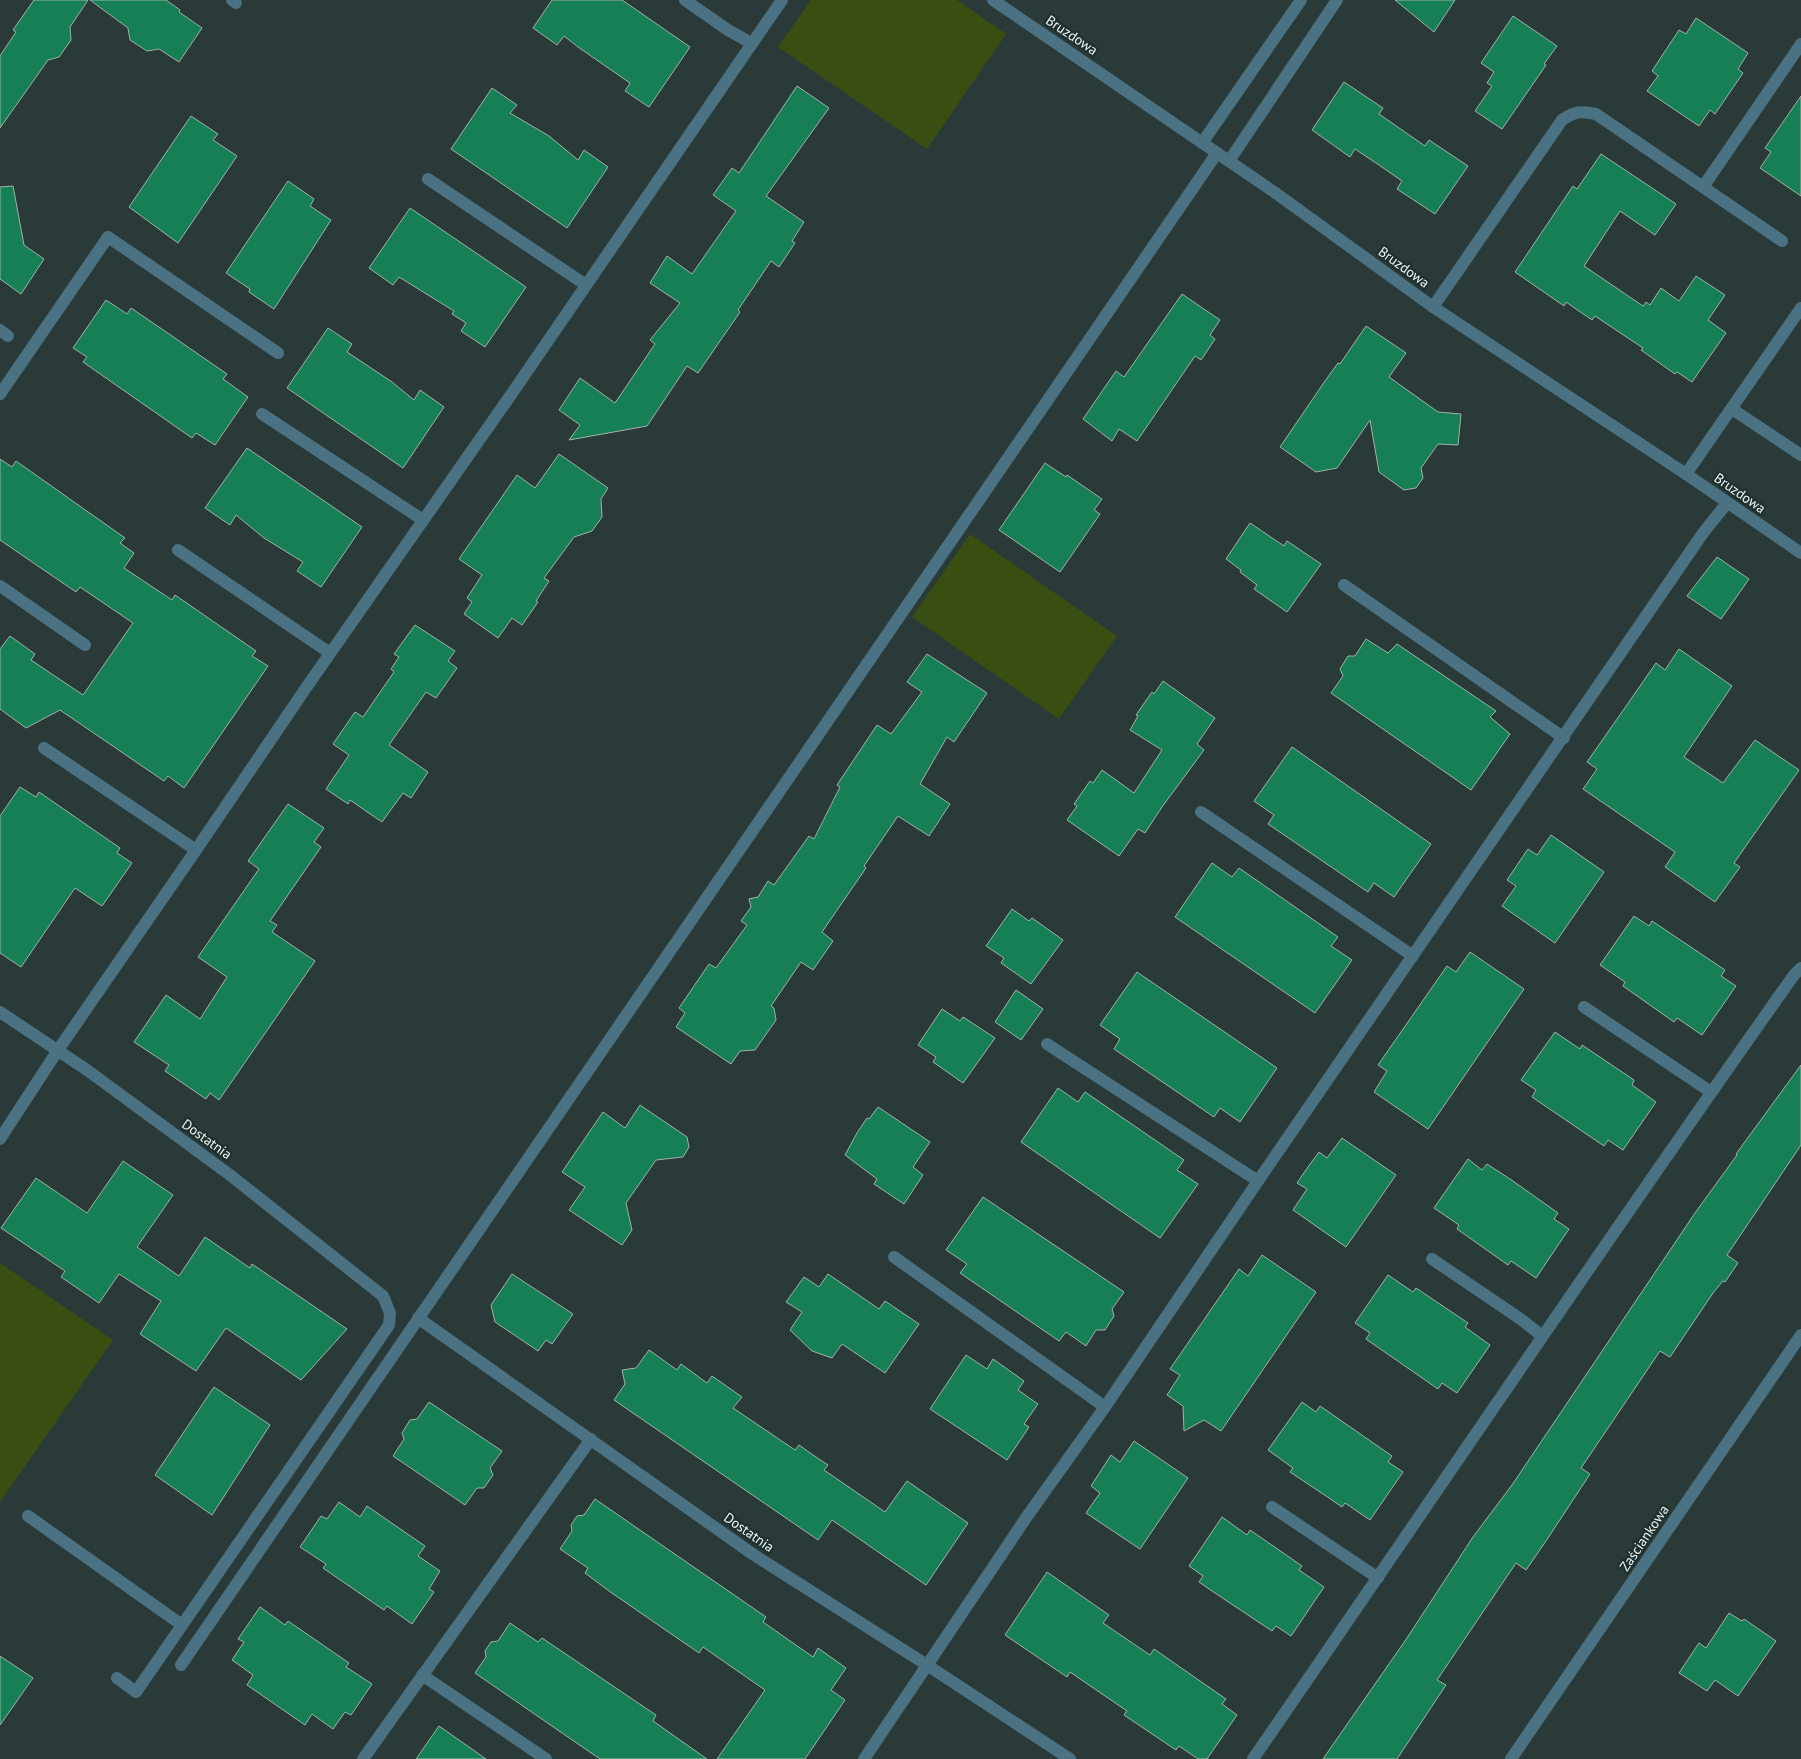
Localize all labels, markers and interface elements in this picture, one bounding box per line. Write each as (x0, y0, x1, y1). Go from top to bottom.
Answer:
street label: Bruzdowa (1043, 11, 1101, 59)
street label: Bruzdowa (1375, 242, 1433, 292)
street label: Bruzdowa (1711, 469, 1769, 517)
street label: Dostatnia (179, 1115, 236, 1163)
street label: Zaściankowa (1615, 1501, 1673, 1575)
street label: Dostatnia (720, 1508, 778, 1556)

